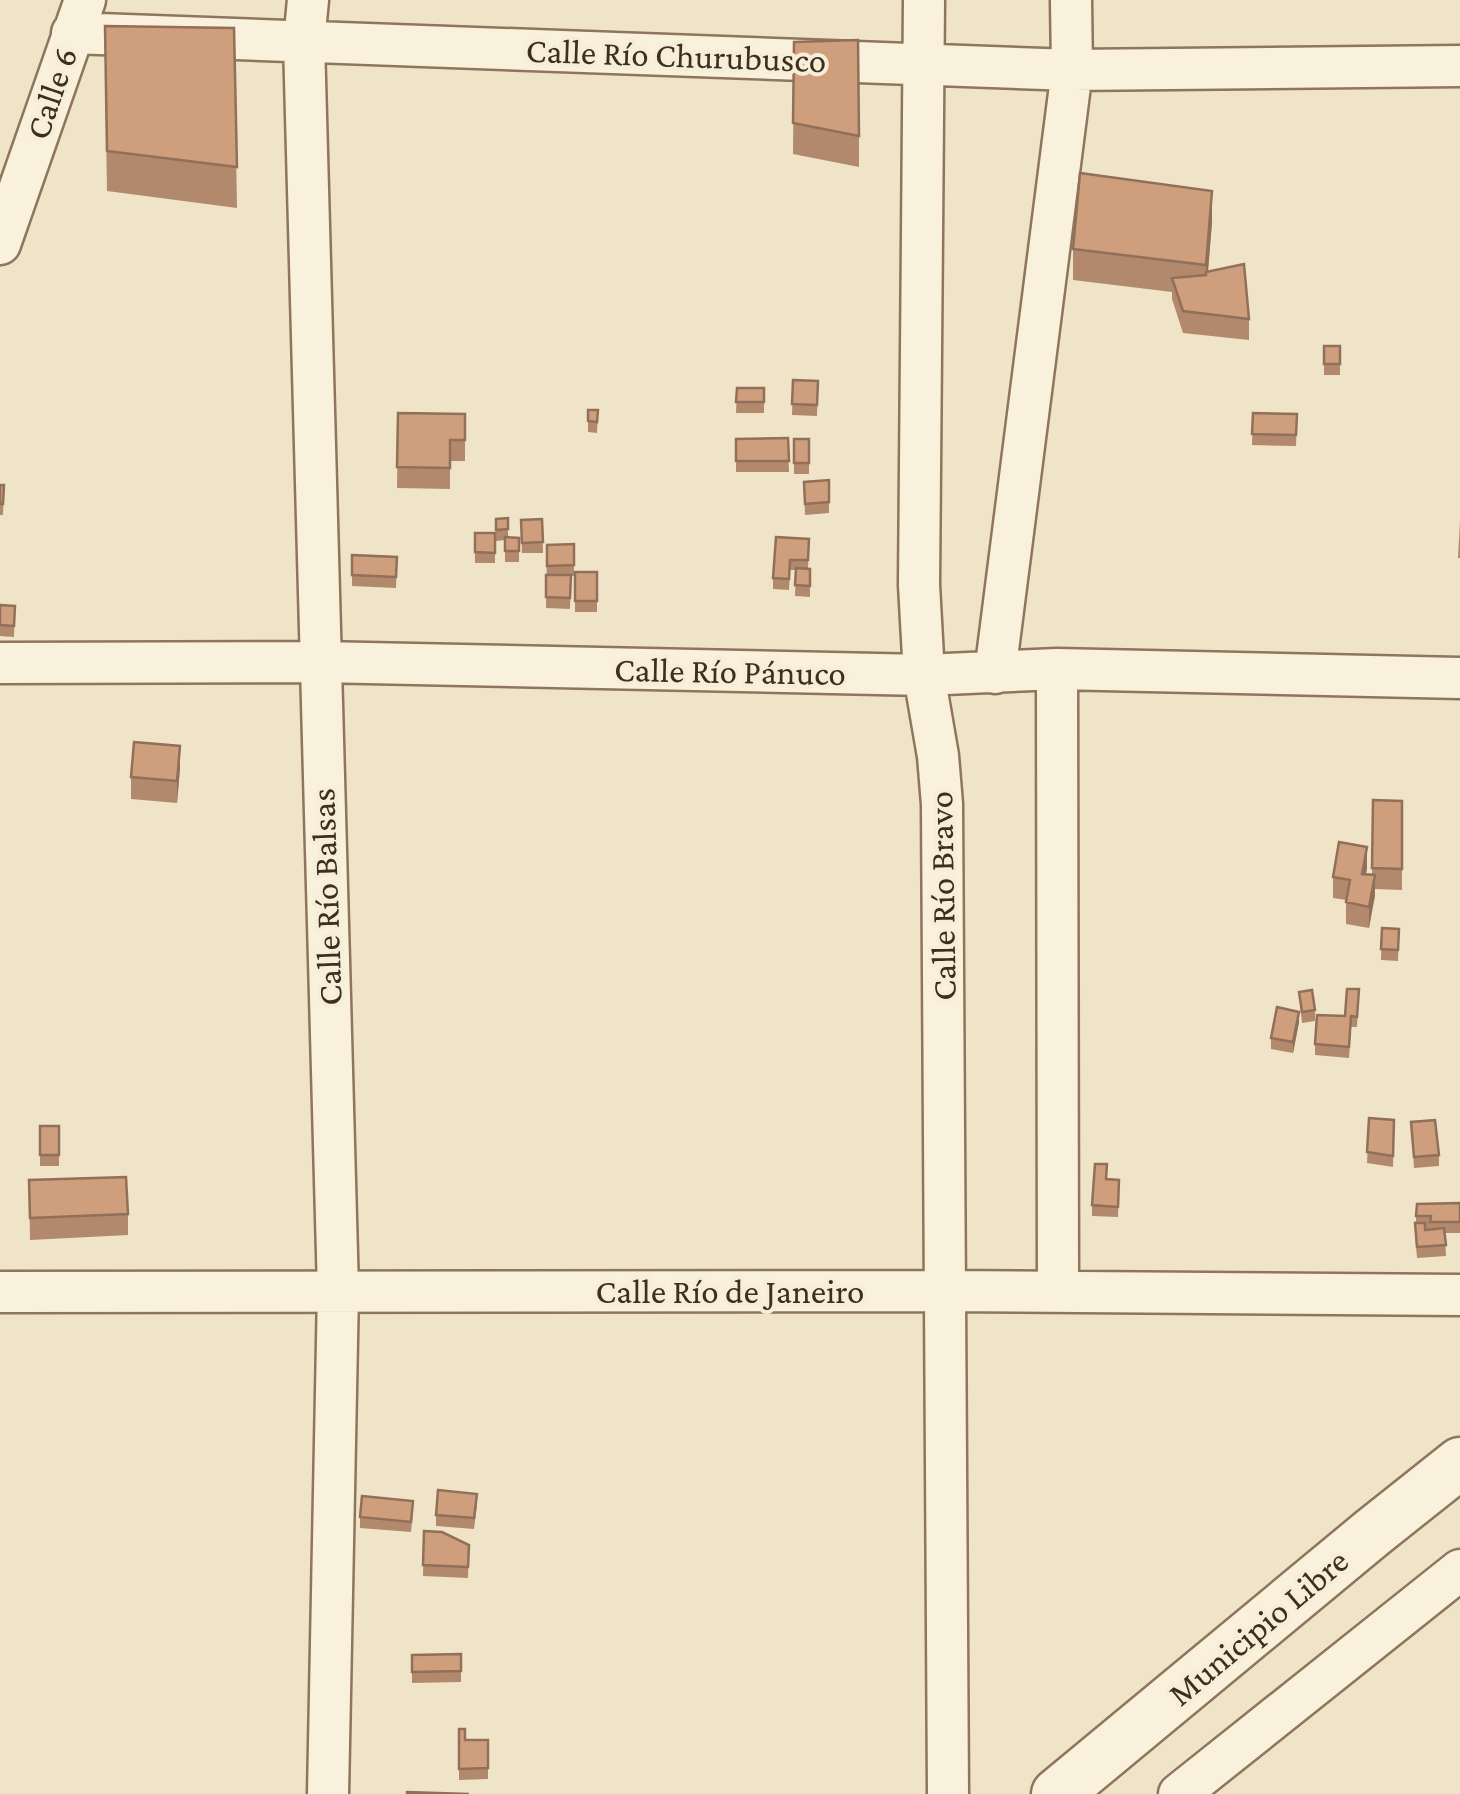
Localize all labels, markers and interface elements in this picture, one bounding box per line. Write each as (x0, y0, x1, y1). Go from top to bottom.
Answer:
street label: Calle Río Churubusco (525, 31, 827, 80)
street label: Calle 6 (18, 42, 85, 144)
street label: Calle Río Pánuco (614, 650, 846, 693)
street label: Calle Río Balsas (303, 788, 350, 1006)
street label: Calle Río Bravo (921, 791, 964, 1001)
street label: Calle Río de Janeiro (596, 1272, 864, 1311)
street label: Municipio Libre (1161, 1541, 1356, 1714)

